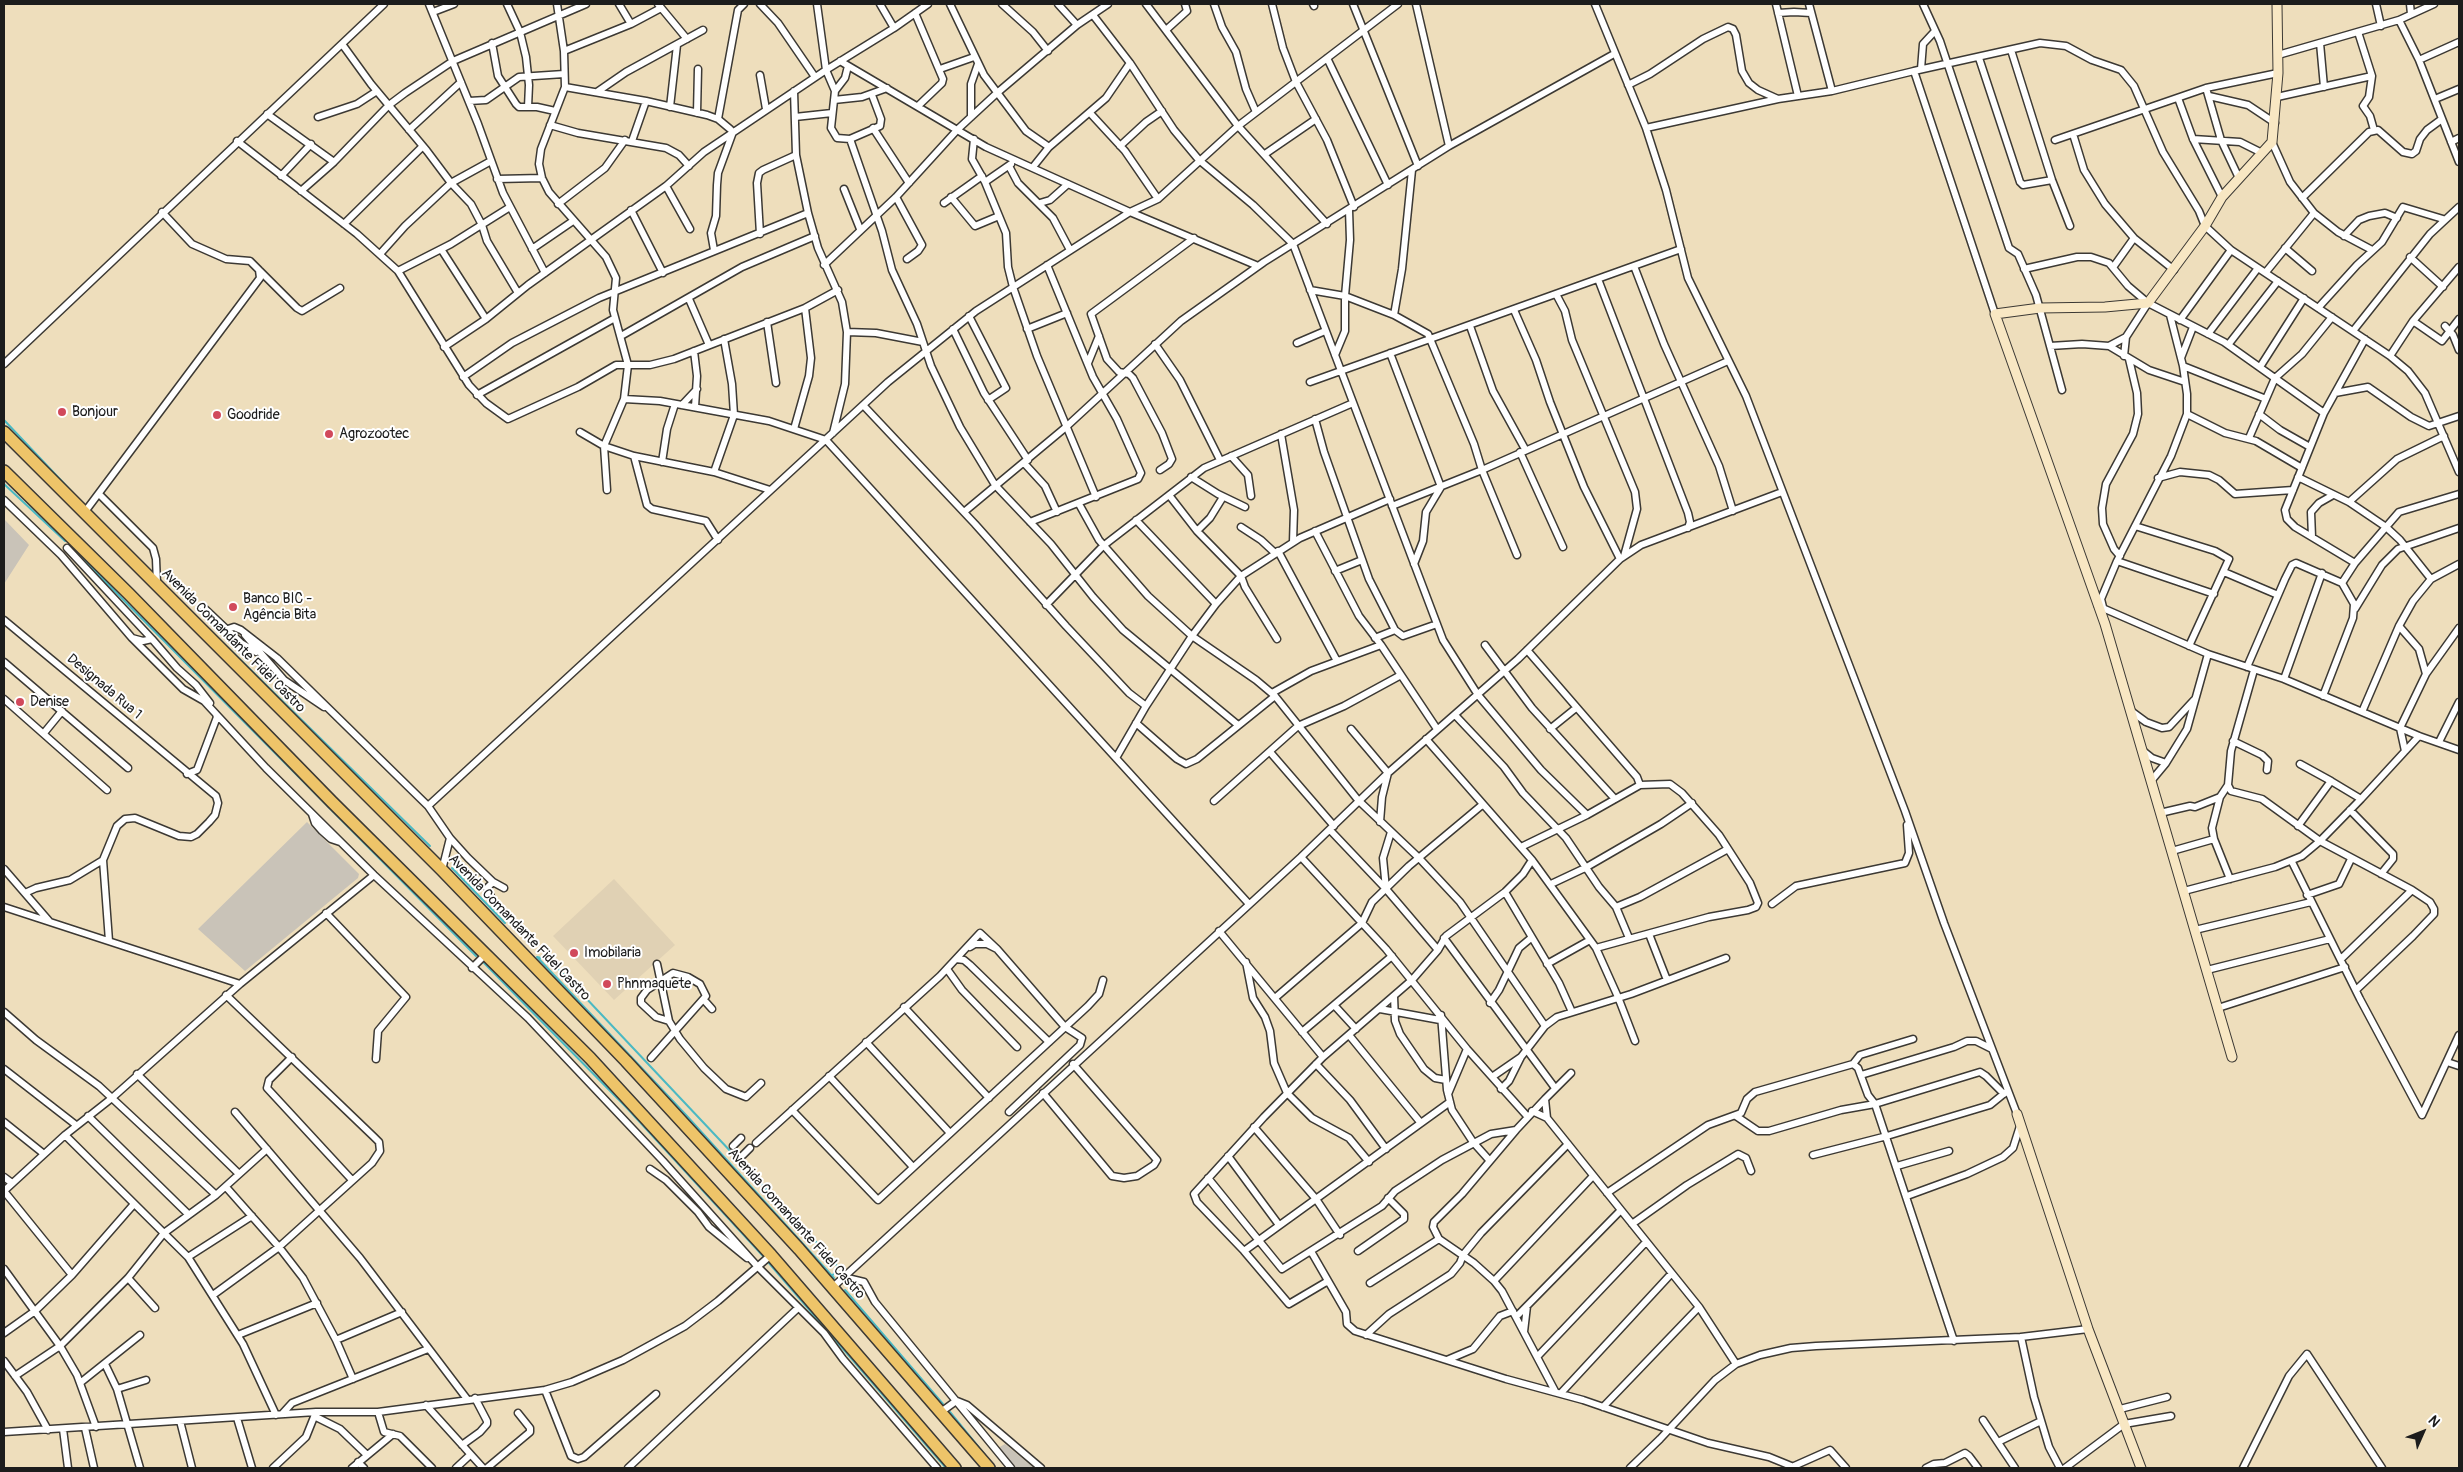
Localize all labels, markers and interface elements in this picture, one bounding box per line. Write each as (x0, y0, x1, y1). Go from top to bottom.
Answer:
place label: Bonjour (72, 404, 118, 420)
marker: Bonjour (56, 406, 68, 418)
place label: Goodride (227, 407, 280, 423)
marker: Goodride (211, 409, 223, 421)
place label: Agrozootec (339, 426, 409, 442)
marker: Agrozootec (323, 428, 335, 440)
street label: Avenida Comandante Fidel Castro (157, 565, 309, 717)
place label: Banco BIC - Agência Bita (243, 591, 316, 624)
marker: Banco BIC - Agência Bita (227, 601, 239, 613)
street label: Designada Rua 1 (63, 651, 145, 723)
place label: Denise (30, 694, 69, 710)
marker: Denise (14, 696, 26, 708)
street label: Avenida Comandante Fidel Castro (445, 851, 593, 1005)
place label: Imobilaria (584, 945, 641, 961)
marker: Imobilaria (568, 947, 580, 959)
place label: Phnmaquete (617, 976, 691, 992)
marker: Phnmaquete (601, 978, 613, 990)
street label: Avenida Comandante Fidel Castro (724, 1145, 868, 1303)
north arrow (2398, 1407, 2448, 1457)
text: N (2425, 1412, 2444, 1431)

